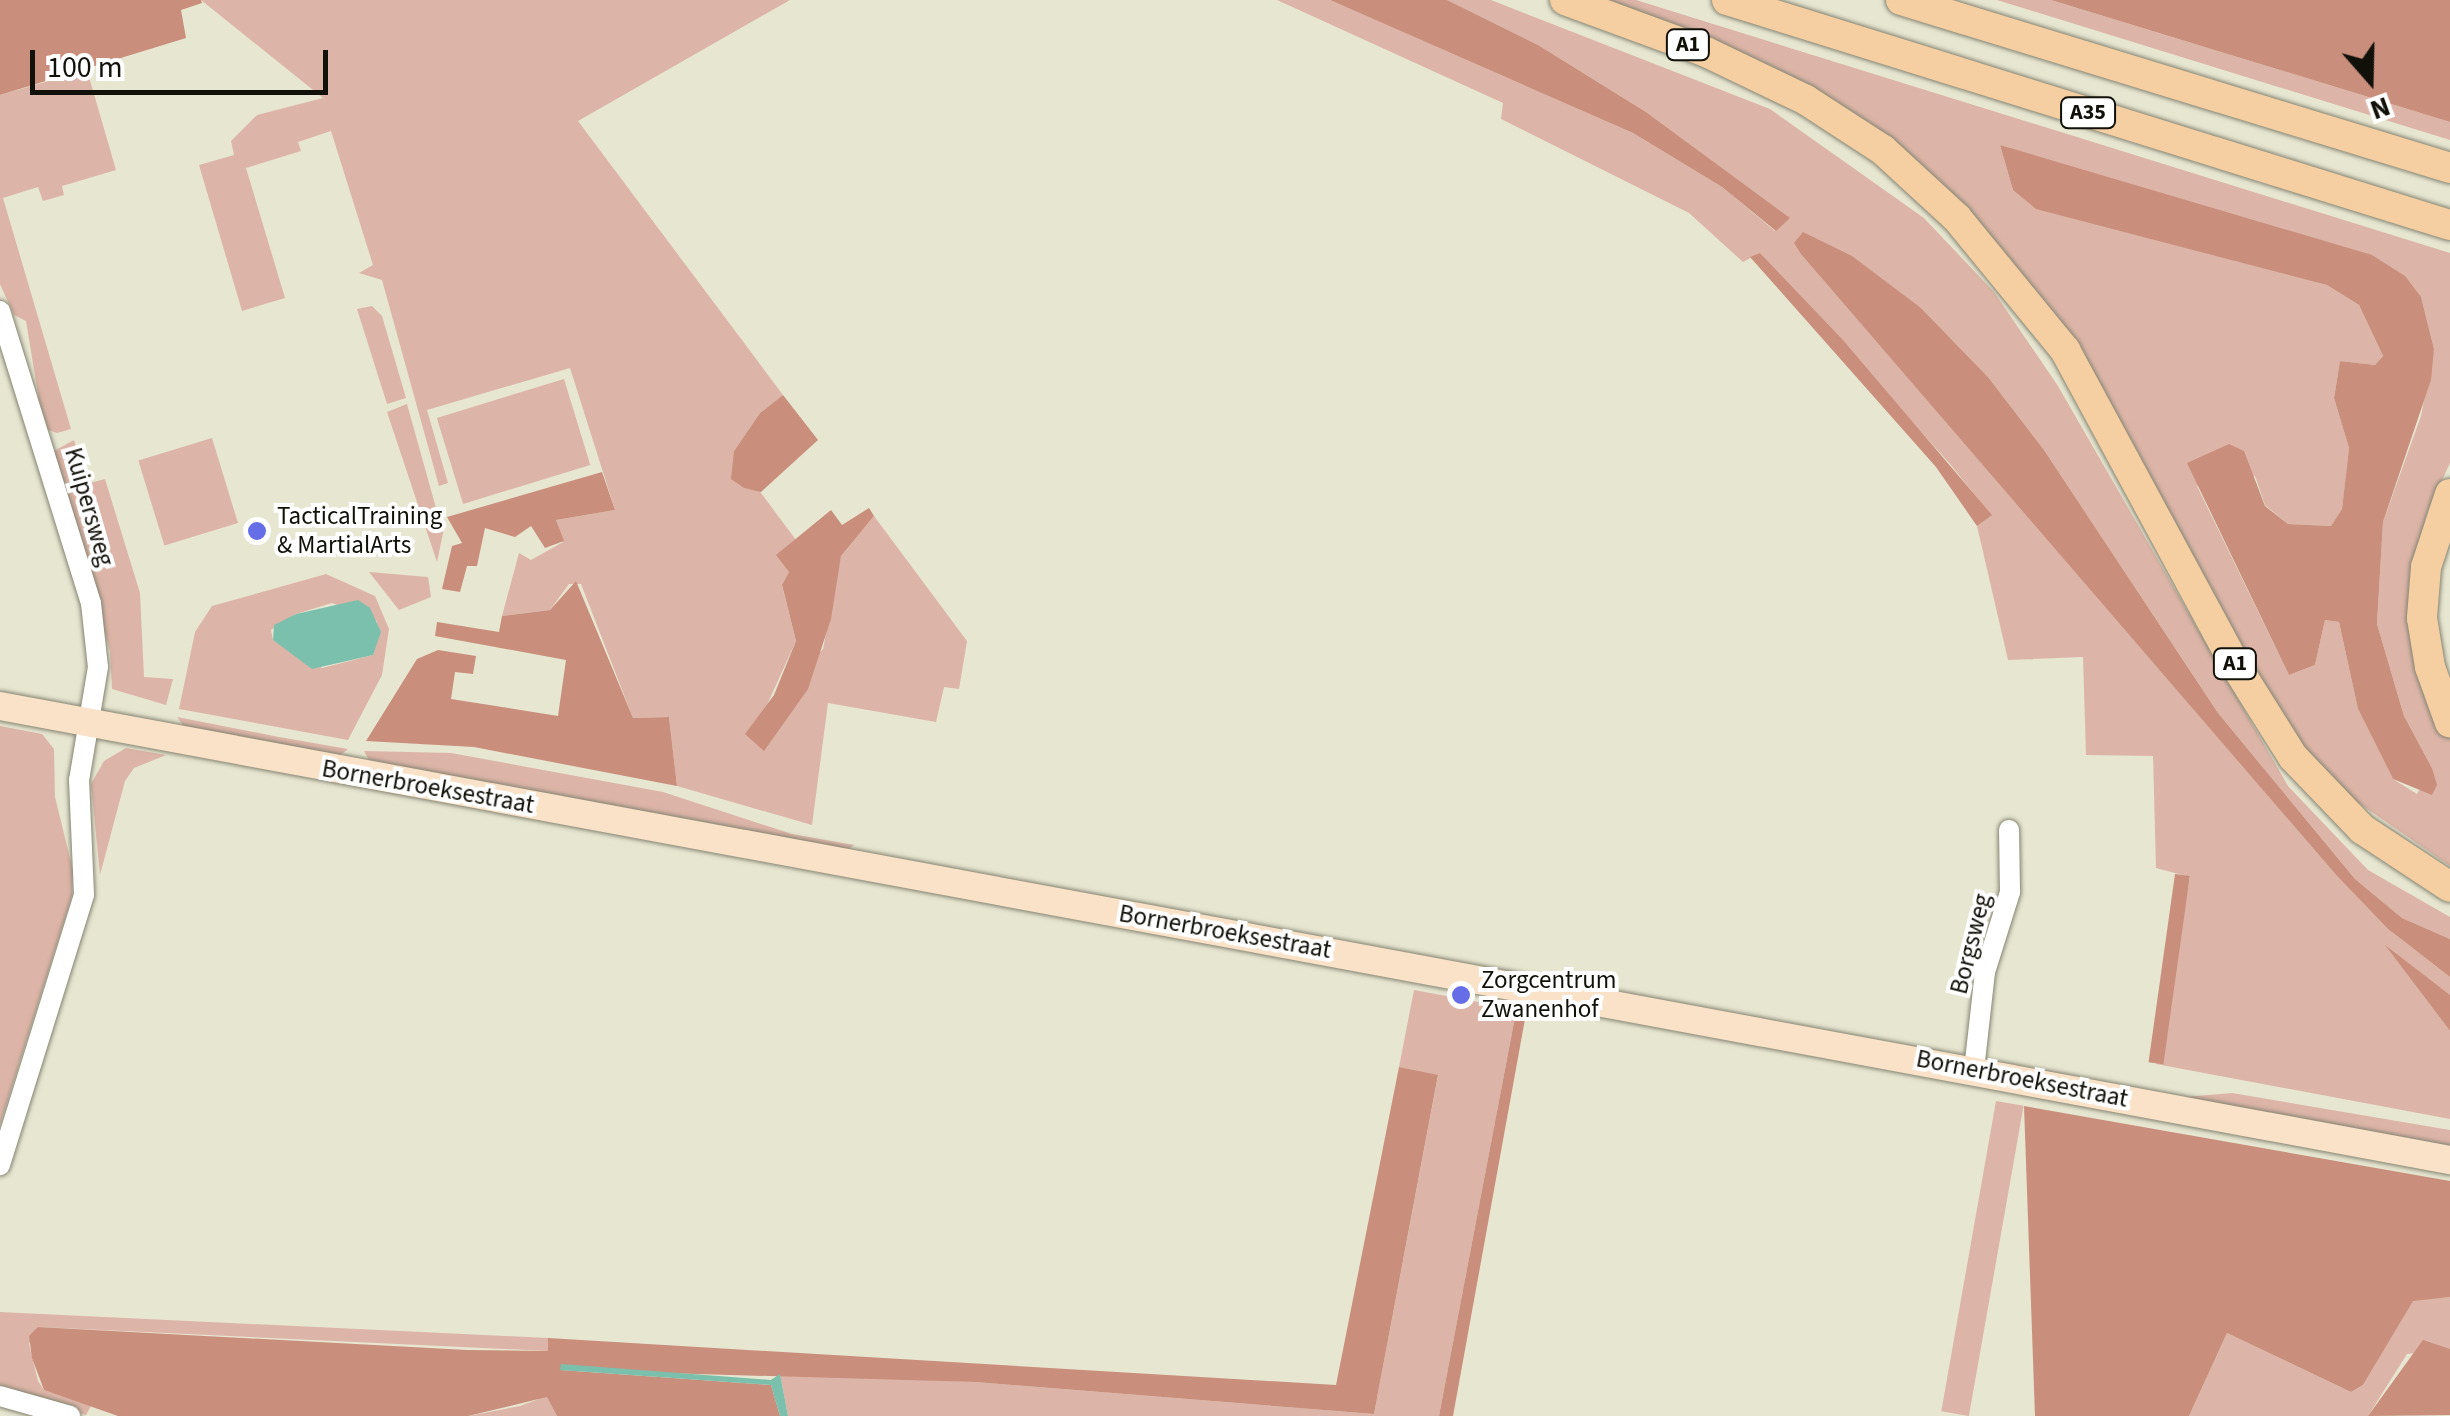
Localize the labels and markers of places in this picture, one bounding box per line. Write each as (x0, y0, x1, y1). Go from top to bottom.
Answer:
place label: TacticalTraining & MartialArts (277, 502, 442, 561)
marker: TacticalTraining & MartialArts (246, 520, 268, 542)
place label: Zorgcentrum Zwanenhof (1481, 966, 1617, 1025)
marker: Zorgcentrum Zwanenhof (1450, 984, 1472, 1006)

